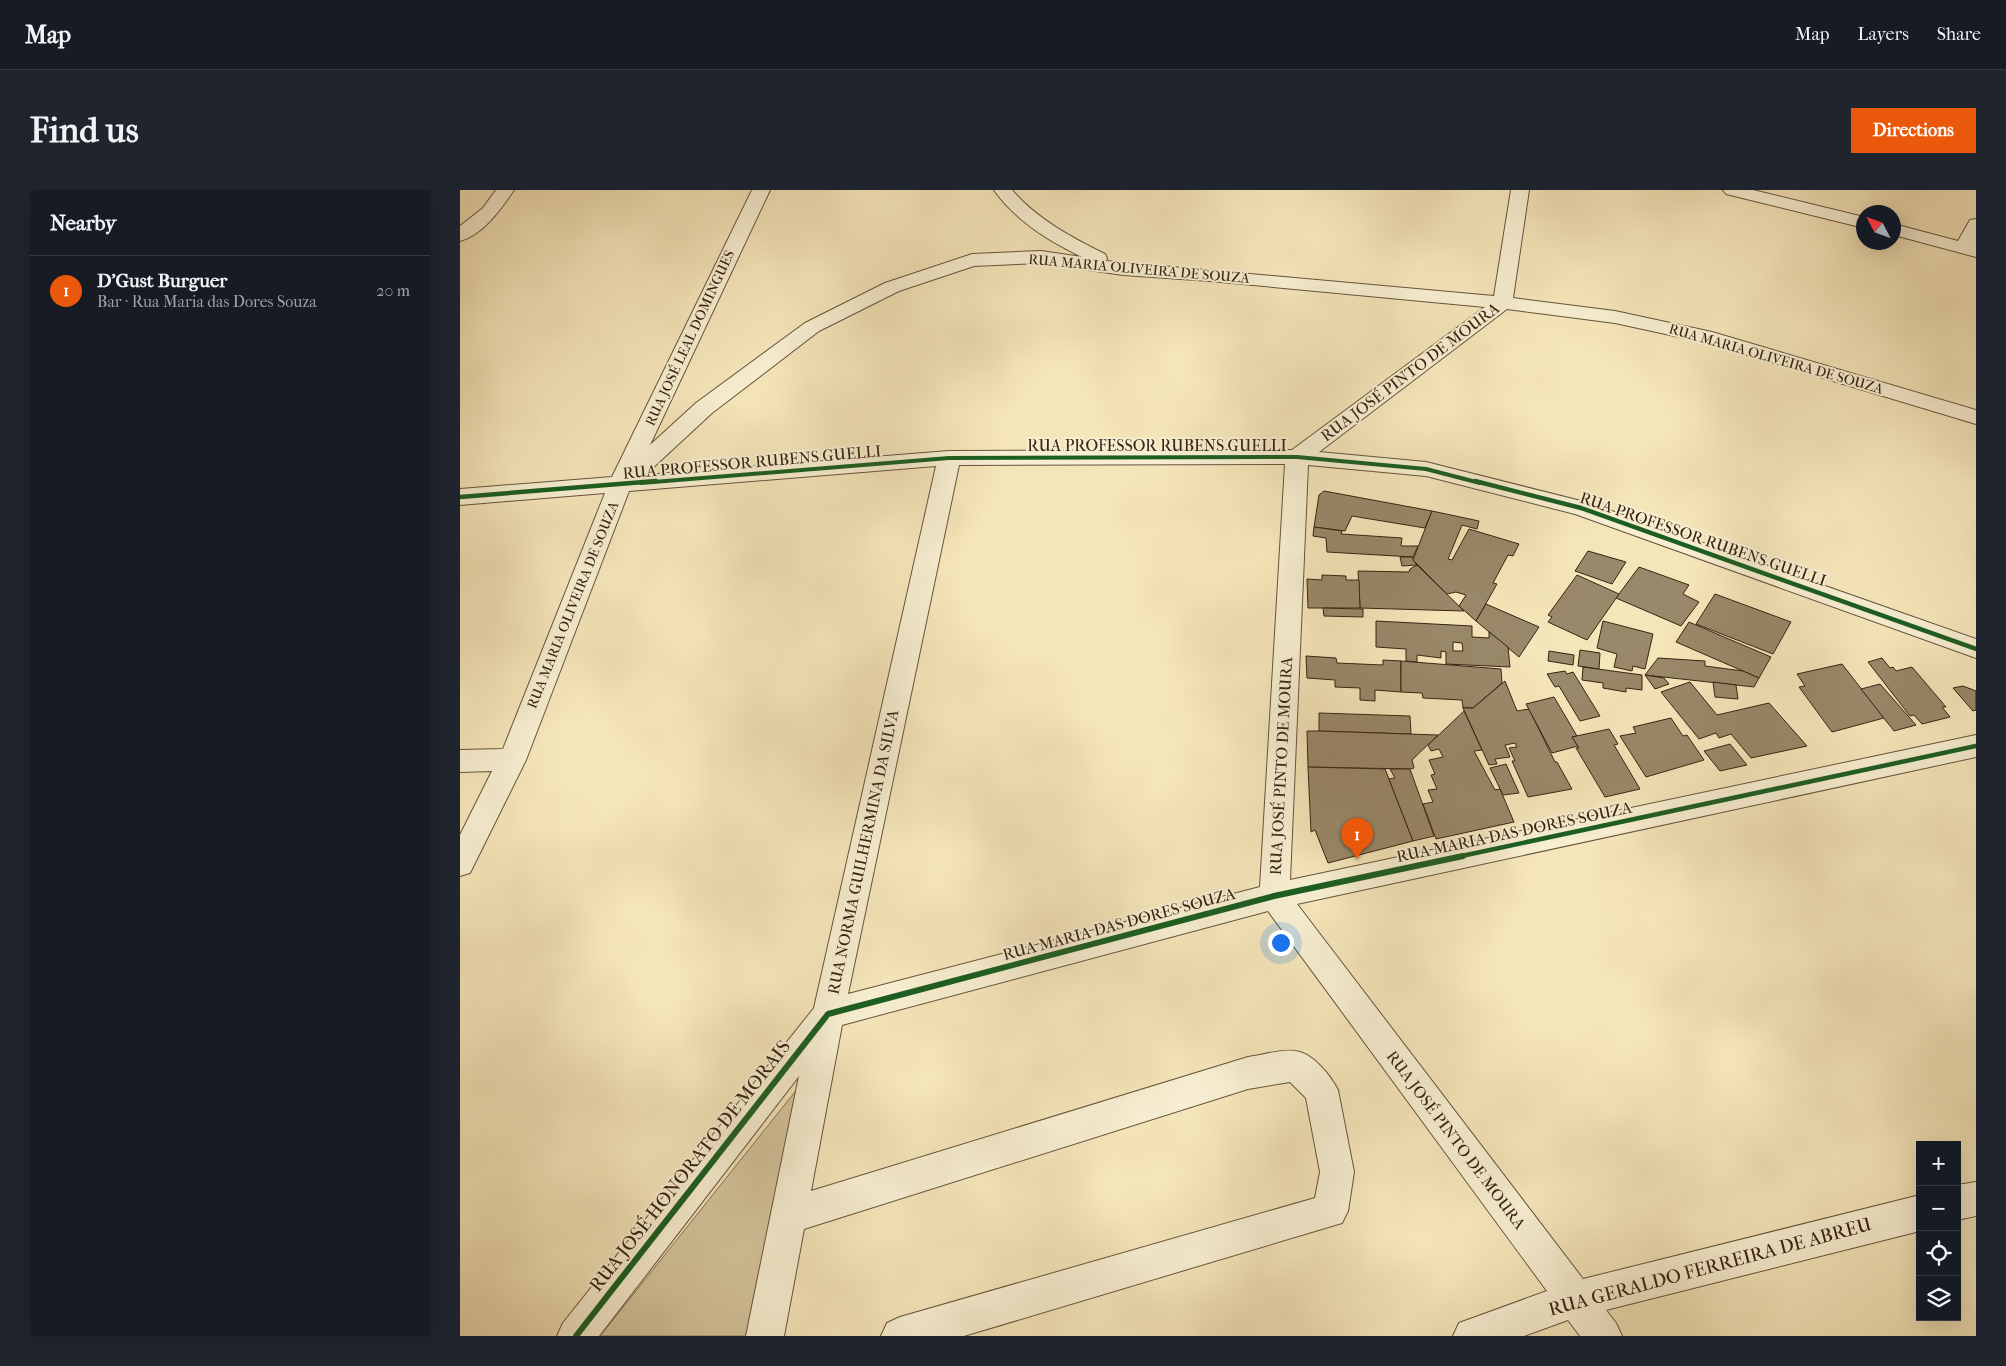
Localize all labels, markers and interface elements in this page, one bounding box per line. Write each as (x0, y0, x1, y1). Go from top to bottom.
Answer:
text: Map (25, 21, 71, 49)
text: Map (1795, 24, 1829, 45)
text: Layers (1857, 24, 1909, 45)
text: Share (1937, 24, 1981, 45)
button: Directions (1851, 108, 1976, 153)
text: Find us (30, 110, 139, 151)
north arrow (1856, 205, 1901, 250)
text: Nearby (50, 211, 116, 235)
street label: RUA JOSÉ LEAL DOMINGUES (641, 247, 738, 429)
street label: RUA MARIA OLIVEIRA DE SOUZA (1028, 251, 1251, 287)
text: D'Gust Burguer (97, 270, 227, 292)
text: 1 (63, 281, 69, 300)
text: 20 m (376, 281, 410, 300)
text: Bar · Rua Maria das Dores Souza (97, 292, 317, 311)
street label: RUA JOSÉ PINTO DE MOURA (1316, 297, 1504, 445)
street label: RUA MARIA OLIVEIRA DE SOUZA (1667, 320, 1886, 398)
street label: RUA PROFESSOR RUBENS GUELLI (1027, 436, 1287, 455)
street label: RUA PROFESSOR RUBENS GUELLI (622, 441, 882, 483)
street label: RUA PROFESSOR RUBENS GUELLI (1577, 488, 1829, 590)
street label: RUA MARIA OLIVEIRA DE SOUZA (524, 498, 623, 711)
street label: RUA JOSÉ PINTO DE MOURA (1265, 656, 1296, 876)
street label: RUA NORMA GUILHERMINA DA SILVA (824, 707, 903, 996)
street label: RUA MARIA DAS DORES SOUZA (1395, 798, 1634, 866)
pin: 1 (1341, 818, 1373, 859)
street label: RUA MARIA DAS DORES SOUZA (1001, 884, 1238, 964)
your location (1268, 930, 1294, 956)
street label: RUA JOSÉ HONORATO DE MORAIS (585, 1036, 795, 1296)
street label: RUA JOSÉ PINTO DE MOURA (1383, 1046, 1531, 1234)
map controls (1916, 1141, 1961, 1321)
button: + (1916, 1141, 1961, 1186)
button: − (1916, 1186, 1961, 1231)
street label: RUA GERALDO FERREIRA DE ABREU (1546, 1213, 1874, 1321)
button: locate (1916, 1231, 1961, 1276)
button: layers (1916, 1276, 1961, 1321)

